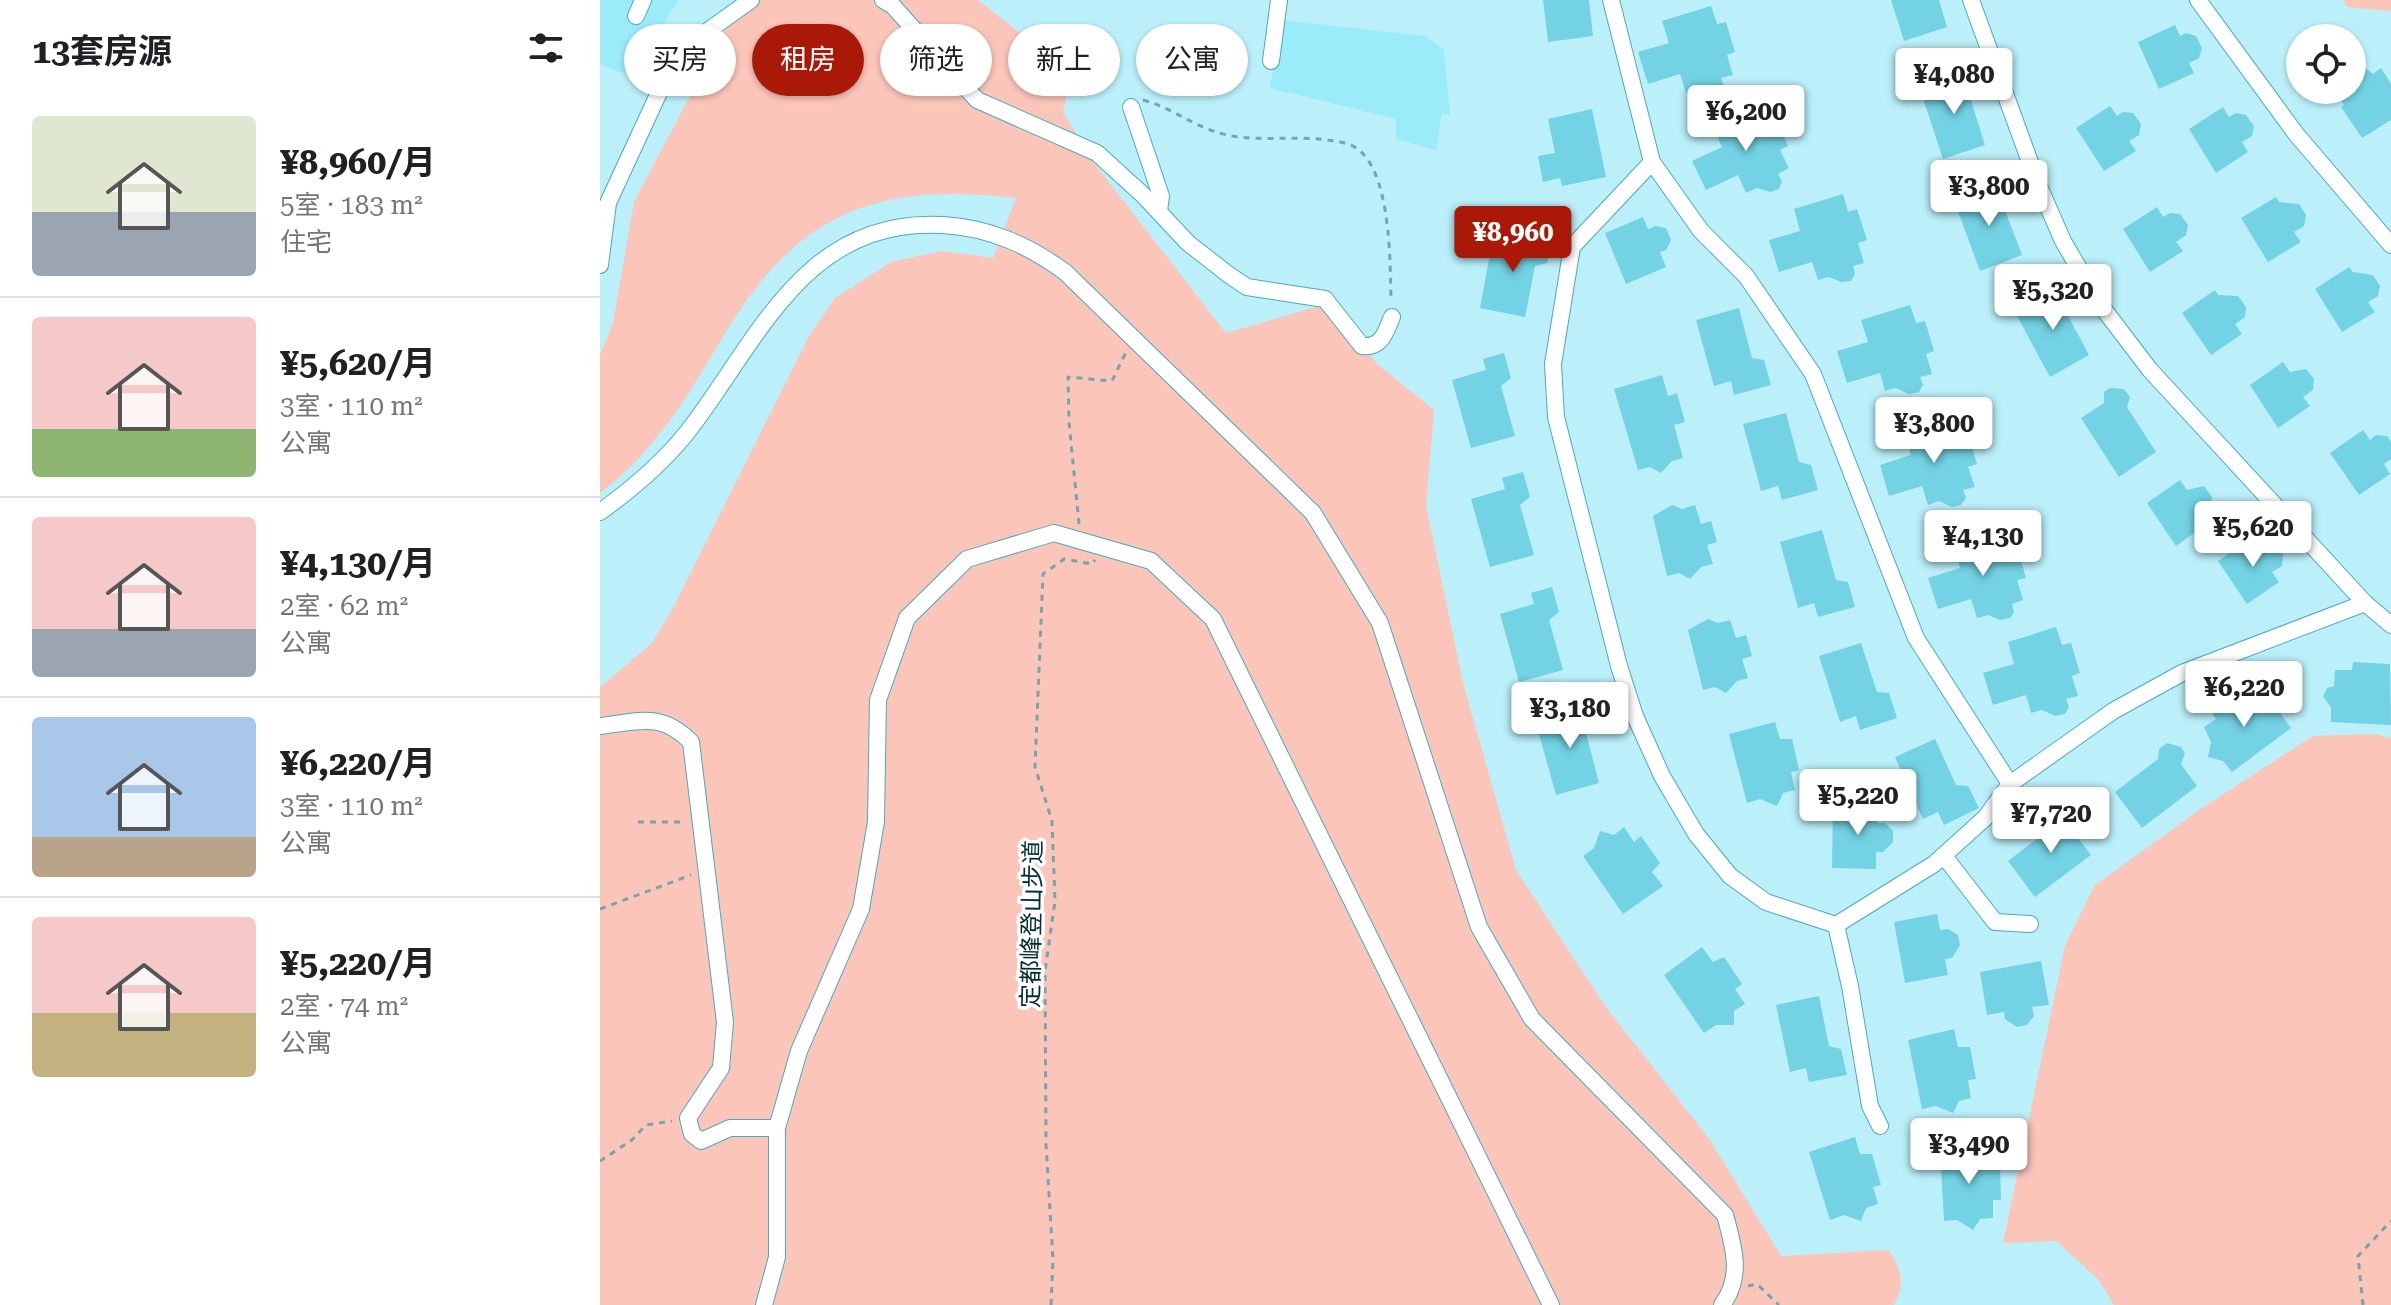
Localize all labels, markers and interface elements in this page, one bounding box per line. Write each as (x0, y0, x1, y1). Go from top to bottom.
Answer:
chip: 买房 (624, 24, 736, 96)
chip: 租房 (752, 24, 864, 96)
chip: 筛选 (880, 24, 992, 96)
chip: 新上 (1008, 24, 1120, 96)
chip: 公寓 (1136, 24, 1248, 96)
map controls (2286, 24, 2366, 104)
button: locate (2286, 24, 2366, 104)
icon: filters (524, 26, 568, 70)
text: 13套房源 (32, 31, 172, 71)
pin: ¥4,080 (1889, 48, 2019, 116)
text: ¥4,080 (1913, 59, 1995, 89)
pin: ¥6,200 (1681, 85, 1811, 153)
text: ¥6,200 (1705, 96, 1787, 126)
text: ¥8,960/月 (280, 142, 436, 182)
icon: home (96, 148, 192, 244)
pin: ¥3,800 (1924, 160, 2054, 228)
text: ¥3,800 (1948, 171, 2030, 201)
text: 5室 · 183 m² (280, 190, 423, 220)
pin: ¥8,960 (1448, 206, 1578, 274)
text: ¥8,960 (1472, 217, 1554, 247)
text: 住宅 (280, 227, 332, 257)
pin: ¥5,320 (1988, 264, 2118, 332)
text: ¥5,320 (2012, 275, 2094, 305)
text: ¥5,620/月 (280, 343, 436, 383)
icon: home (96, 349, 192, 445)
text: 3室 · 110 m² (280, 391, 423, 421)
pin: ¥3,800 (1869, 397, 1999, 465)
text: ¥3,800 (1893, 408, 1975, 438)
text: 公寓 (280, 428, 332, 458)
pin: ¥5,620 (2188, 501, 2318, 569)
pin: ¥4,130 (1918, 510, 2048, 578)
text: ¥5,620 (2212, 512, 2294, 542)
text: ¥4,130 (1942, 521, 2024, 551)
text: ¥4,130/月 (280, 543, 436, 583)
icon: home (96, 549, 192, 645)
text: 2室 · 62 m² (280, 591, 408, 621)
text: 公寓 (280, 628, 332, 658)
pin: ¥6,220 (2179, 661, 2309, 729)
text: ¥6,220 (2203, 672, 2285, 702)
pin: ¥3,180 (1505, 682, 1635, 750)
text: ¥3,180 (1529, 693, 1611, 723)
text: ¥6,220/月 (280, 743, 436, 783)
icon: home (96, 749, 192, 845)
pin: ¥5,220 (1793, 769, 1923, 837)
text: ¥5,220 (1817, 780, 1899, 810)
pin: ¥7,720 (1986, 787, 2116, 855)
text: 3室 · 110 m² (280, 791, 423, 821)
text: ¥7,720 (2010, 798, 2092, 828)
text: 公寓 (280, 828, 332, 858)
street label: 定都峰登山步道 (1017, 840, 1047, 1008)
text: ¥5,220/月 (280, 943, 436, 983)
icon: home (96, 949, 192, 1045)
text: 2室 · 74 m² (280, 991, 408, 1021)
text: 公寓 (280, 1028, 332, 1058)
pin: ¥3,490 (1904, 1118, 2034, 1186)
text: ¥3,490 (1928, 1129, 2010, 1159)

